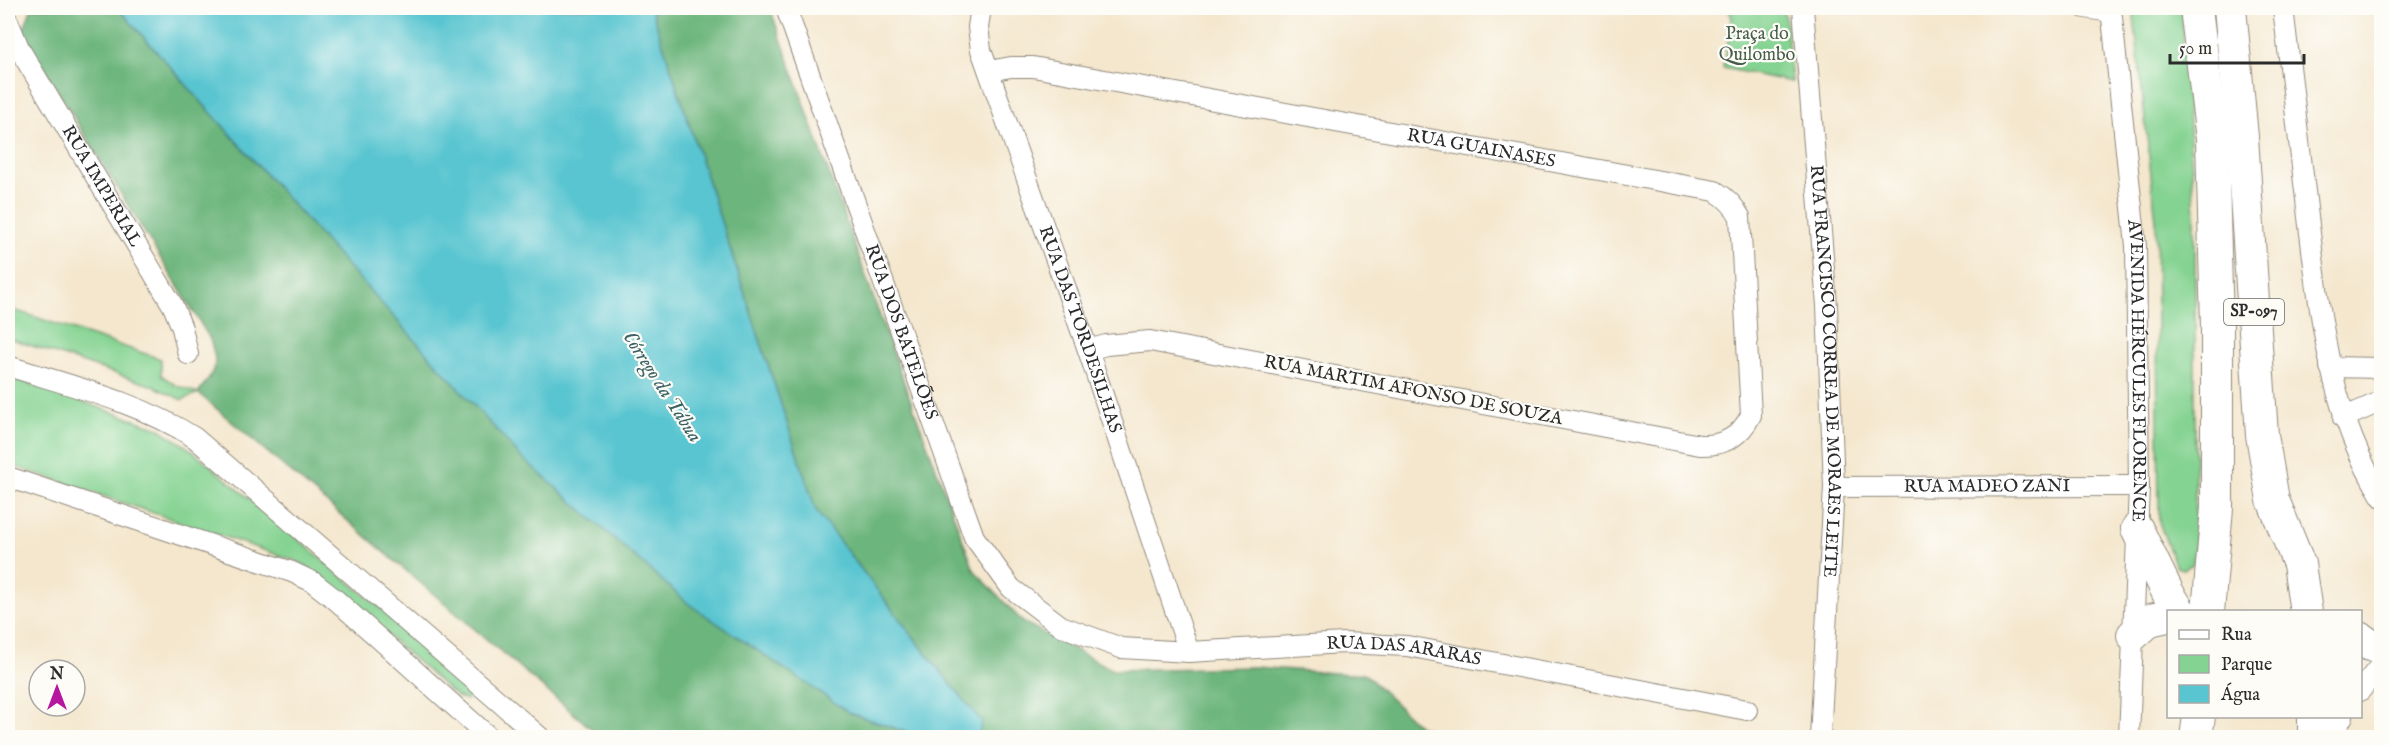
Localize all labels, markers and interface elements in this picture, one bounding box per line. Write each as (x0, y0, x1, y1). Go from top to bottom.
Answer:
park label: Praça do Quilombo (1719, 23, 1796, 67)
scale bar (2170, 27, 2304, 65)
text: 50 m (2179, 38, 2212, 61)
street label: RUA IMPERIAL (56, 121, 147, 251)
street label: RUA GUAINASES (1405, 124, 1557, 173)
street label: RUA FRANCISCO CORREA DE MORAES LEITE (1804, 164, 1846, 578)
street label: AVENIDA HÉRCULES FLORENCE (2122, 217, 2151, 522)
street label: RUA DAS TORDESILHAS (1033, 223, 1126, 436)
street label: RUA DOS BATELÕES (859, 241, 943, 423)
road number: SP-097 (2224, 299, 2284, 325)
water label: Córrego da Tábua (616, 327, 707, 448)
street label: RUA MARTIM AFONSO DE SOUZA (1262, 351, 1565, 431)
street label: RUA MADEO ZANI (1904, 475, 2070, 498)
legend (2167, 610, 2362, 718)
text: Rua (2221, 624, 2252, 647)
street label: RUA DAS ARARAS (1326, 631, 1483, 671)
text: Parque (2221, 654, 2272, 677)
north arrow (27, 658, 87, 718)
text: N (49, 665, 64, 685)
text: Água (2220, 682, 2260, 707)

